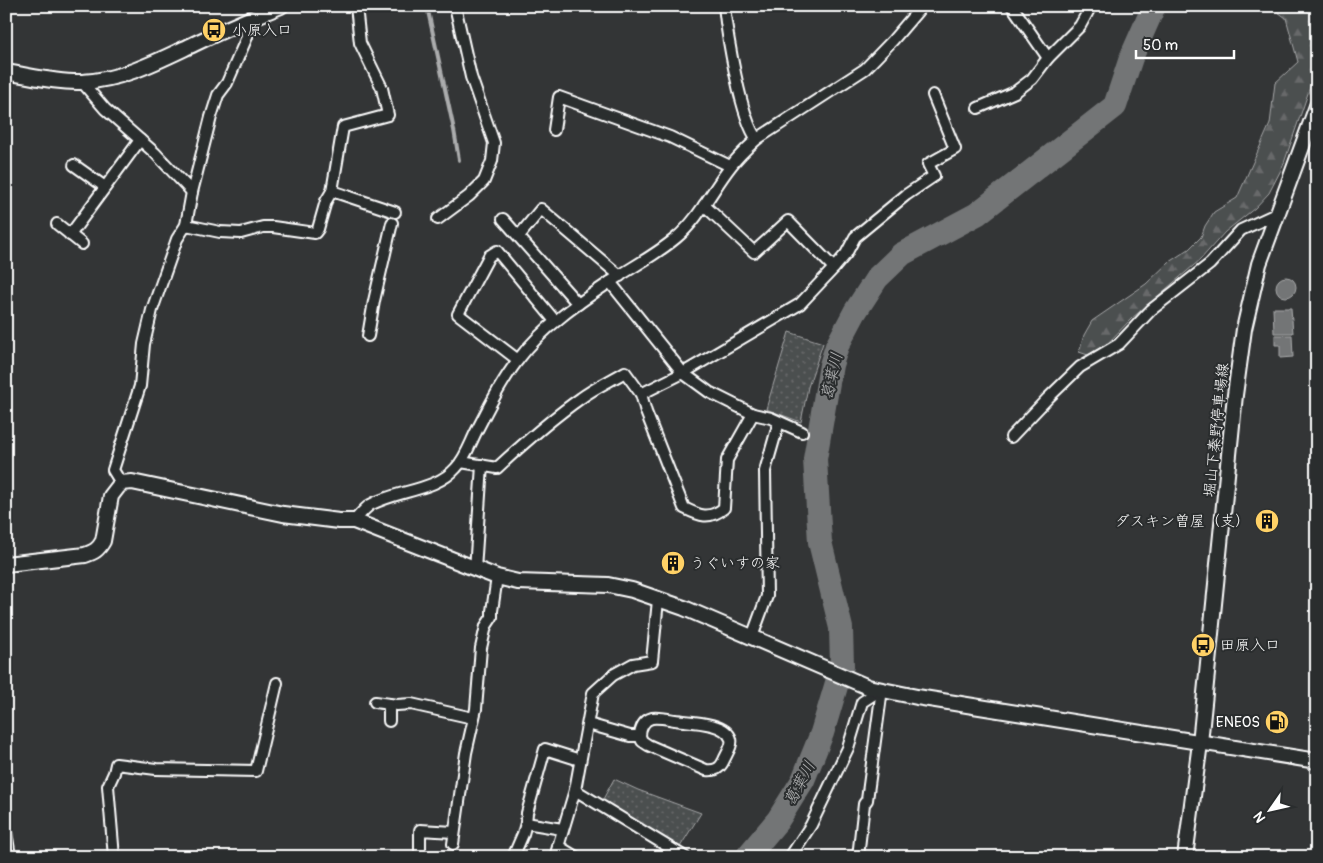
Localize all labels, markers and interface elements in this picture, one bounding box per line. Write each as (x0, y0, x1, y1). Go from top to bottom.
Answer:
bus stop icon: 小原入口 (201, 17, 227, 43)
place label: 小原入口 (232, 21, 292, 40)
scale bar (1136, 28, 1233, 60)
text: 50 m (1143, 36, 1178, 55)
water label: 葛葉川 (817, 351, 847, 402)
street label: 堀山下秦野停車場線 (1200, 362, 1233, 498)
building icon: ダスキン曽屋（支） (1254, 508, 1280, 534)
place label: ダスキン曽屋（支） (1115, 512, 1250, 531)
building icon: うぐいすの家 (660, 550, 686, 576)
place label: うぐいすの家 (690, 554, 780, 573)
bus stop icon: 田原入口 (1190, 632, 1216, 658)
place label: 田原入口 (1220, 636, 1280, 655)
fuel station icon: ENEOS (1264, 709, 1290, 735)
place label: ENEOS (1216, 713, 1260, 732)
water label: 葛葉川 (780, 758, 820, 809)
north arrow (1246, 786, 1296, 836)
text: N (1250, 808, 1269, 826)

